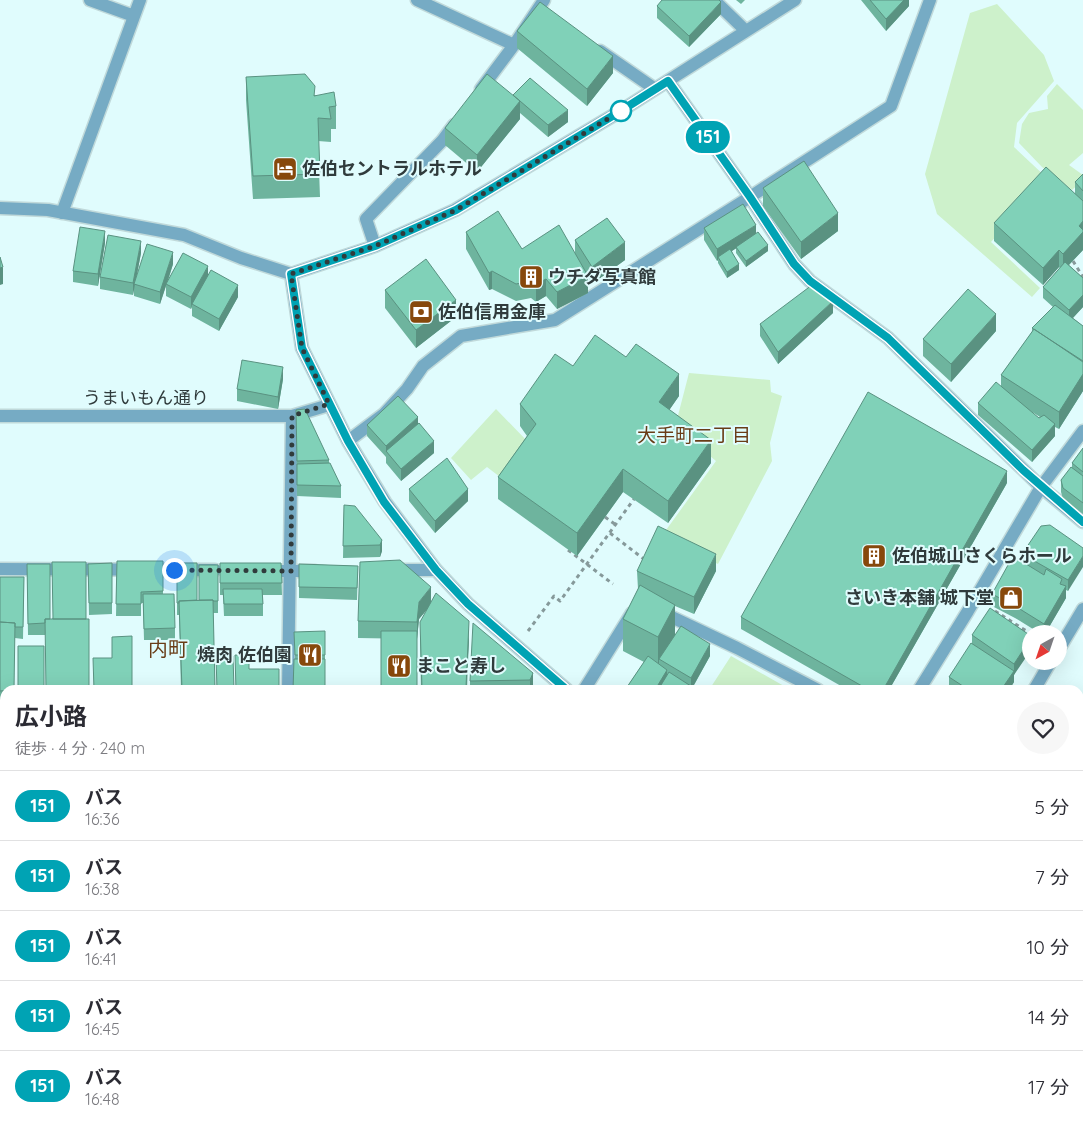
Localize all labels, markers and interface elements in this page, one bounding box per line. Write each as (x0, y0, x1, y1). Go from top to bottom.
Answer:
unlabelled marker (610, 100, 632, 122)
line badge: 151 (679, 121, 737, 153)
text: 151 (696, 125, 720, 148)
hotel icon: 佐伯セントラルホテル (272, 156, 298, 182)
place label: 佐伯セントラルホテル (302, 157, 482, 180)
building icon: ウチダ写真館 (518, 264, 544, 290)
place label: ウチダ写真館 (548, 265, 656, 288)
bank icon: 佐伯信用金庫 (408, 299, 434, 325)
place label: 佐伯信用金庫 (438, 300, 546, 323)
street label: うまいもん通り (83, 386, 209, 409)
district label: 大手町二丁目 (637, 423, 751, 447)
building icon: 佐伯城山さくらホール (861, 543, 887, 569)
place label: 佐伯城山さくらホール (892, 544, 1072, 567)
your location (162, 558, 187, 583)
shop icon: さいき本舗 城下堂 (998, 585, 1024, 611)
place label: さいき本舗 城下堂 (845, 586, 994, 609)
north arrow (1022, 625, 1068, 670)
map controls (1022, 625, 1067, 670)
district label: 内町 (148, 636, 188, 661)
restaurant icon: 焼肉 佐伯園 (297, 642, 323, 668)
place label: 焼肉 佐伯園 (197, 643, 292, 666)
restaurant icon: まこと寿し (386, 653, 412, 679)
place label: まこと寿し (416, 654, 506, 677)
text: 広小路 (15, 701, 87, 731)
button: heart (1017, 702, 1069, 754)
text: 徒歩 · 4 分 · 240 m (15, 738, 145, 758)
text: バス (85, 785, 123, 809)
text: 151 (30, 794, 55, 817)
text: 5 分 (1034, 795, 1069, 819)
text: 16:36 (85, 809, 120, 829)
text: バス (85, 855, 123, 879)
text: 151 (30, 864, 55, 887)
text: 7 分 (1035, 865, 1069, 889)
text: 16:38 (85, 879, 120, 899)
text: バス (85, 925, 123, 949)
text: 151 (30, 934, 55, 957)
text: 10 分 (1026, 935, 1069, 959)
text: 16:41 (85, 949, 117, 969)
text: バス (85, 995, 123, 1019)
text: 151 (30, 1004, 55, 1027)
text: 14 分 (1028, 1005, 1069, 1029)
text: 16:45 (85, 1019, 120, 1039)
text: バス (85, 1065, 123, 1089)
text: 151 (30, 1074, 55, 1097)
text: 17 分 (1028, 1075, 1069, 1099)
text: 16:48 (85, 1089, 120, 1109)

